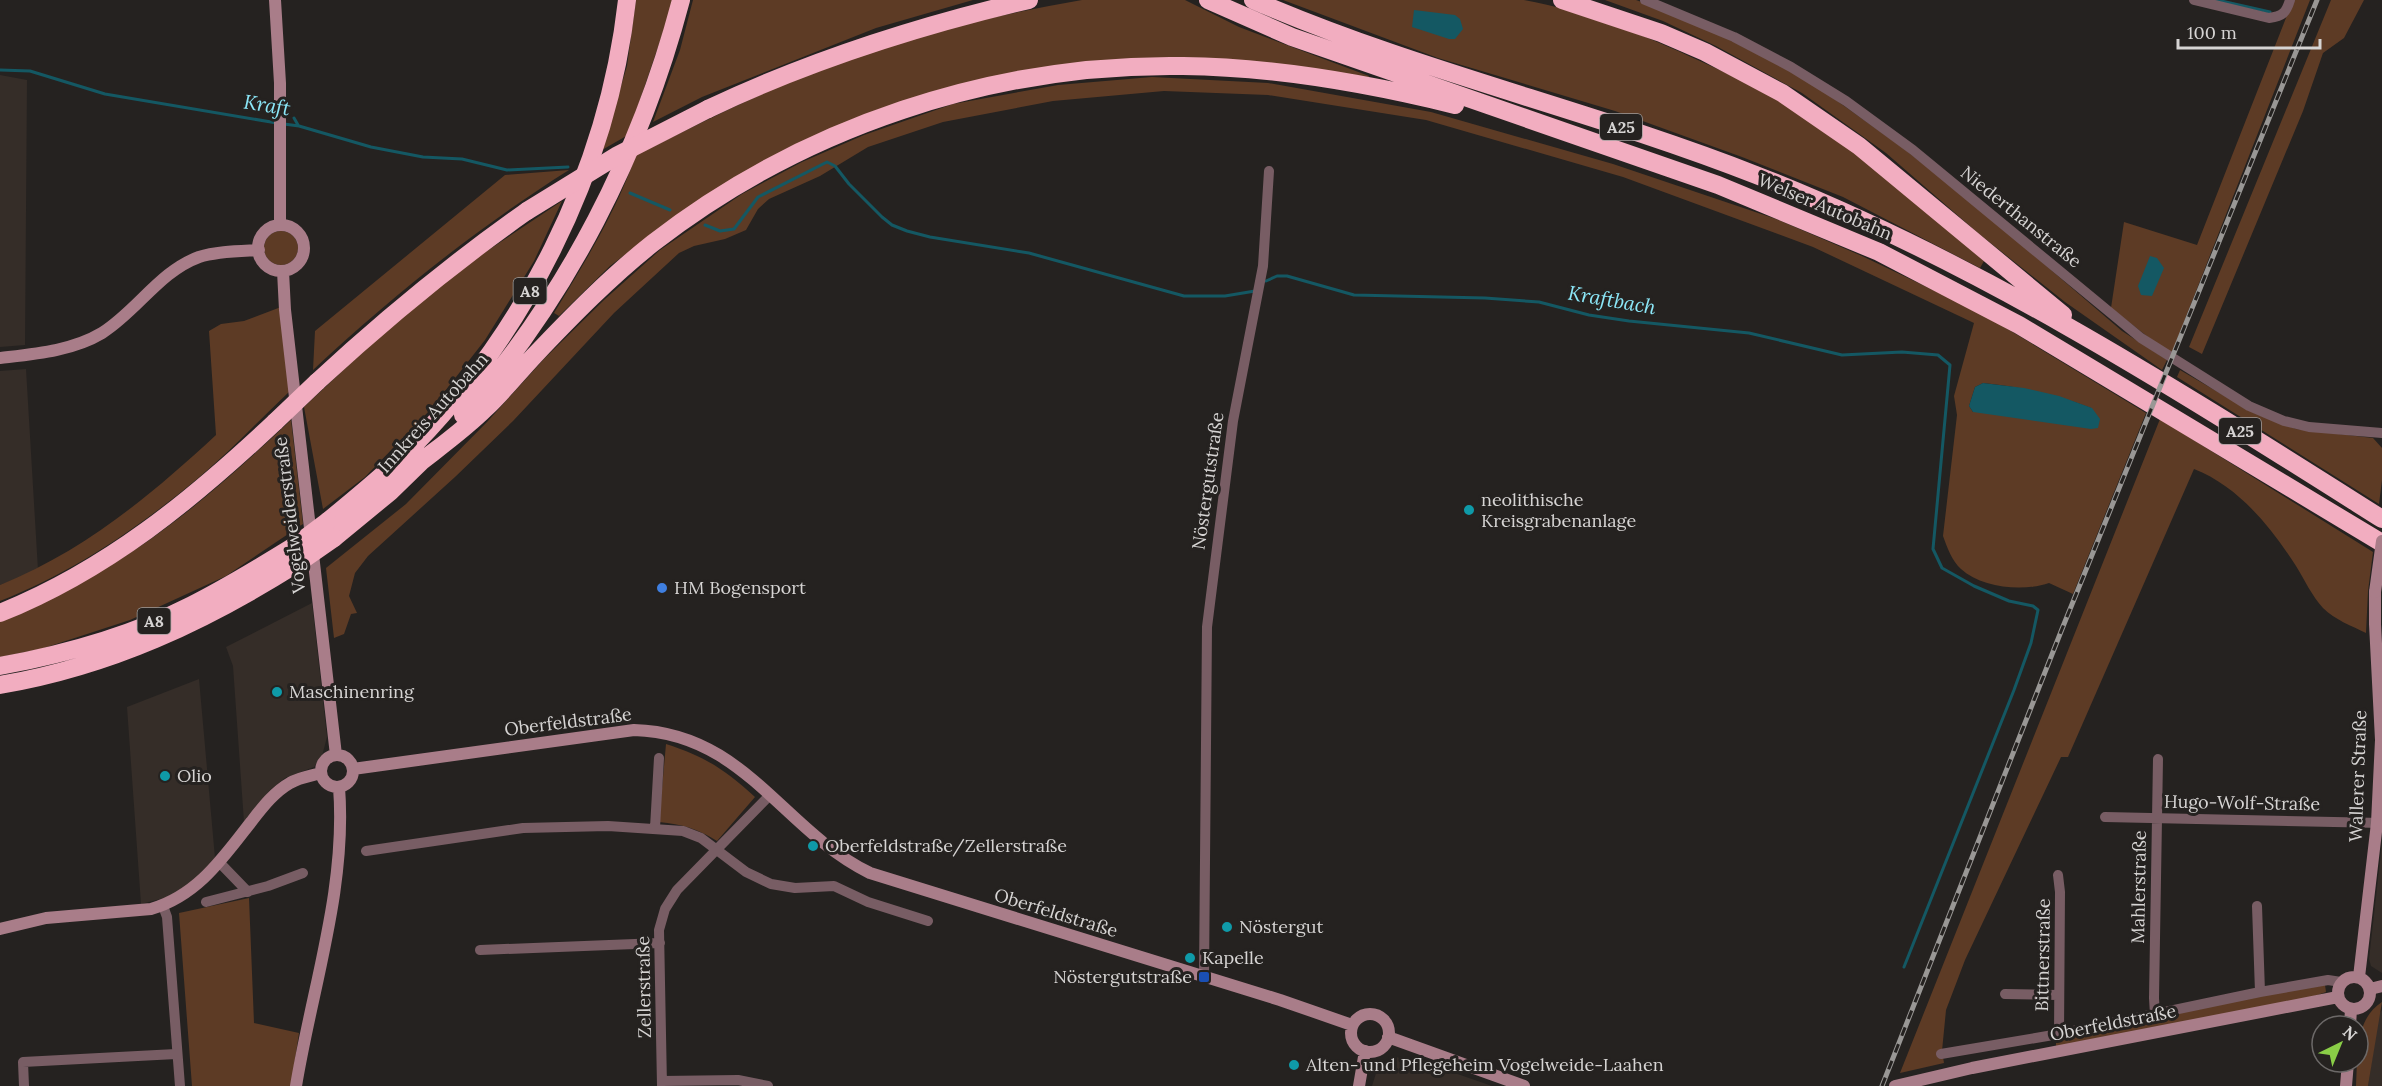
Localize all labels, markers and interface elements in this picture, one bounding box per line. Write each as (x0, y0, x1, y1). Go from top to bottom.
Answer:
scale bar (2178, 12, 2320, 50)
text: 100 m (2187, 21, 2237, 44)
water label: Kraft (242, 89, 293, 121)
road number: A25 (1600, 114, 1642, 140)
street label: Niederthanstraße (1956, 161, 2087, 273)
street label: Welser Autobahn (1755, 168, 1896, 245)
road number: A8 (514, 278, 546, 304)
water label: Kraftbach (1566, 279, 1658, 320)
street label: Innkreis Autobahn (373, 348, 493, 478)
street label: Nöstergutstraße (1186, 410, 1229, 551)
road number: A25 (2219, 418, 2261, 444)
street label: Vogelweiderstraße (268, 435, 311, 596)
place label: neolithische Kreisgrabenanlage (1481, 488, 1636, 532)
marker: neolithische Kreisgrabenanlage (1462, 503, 1476, 517)
place label: HM Bogensport (674, 576, 806, 599)
marker: HM Bogensport (655, 581, 669, 595)
road number: A8 (138, 608, 170, 634)
place label: Maschinenring (289, 680, 415, 703)
marker: Maschinenring (270, 685, 284, 699)
street label: Oberfeldstraße (503, 702, 633, 741)
street label: Wallerer Straße (2344, 709, 2371, 842)
place label: Olio (177, 764, 212, 787)
marker: Olio (158, 769, 172, 783)
street label: Hugo-Wolf-Straße (2164, 790, 2321, 815)
street label: Mahlerstraße (2126, 830, 2151, 944)
place label: Oberfeldstraße/Zellerstraße (825, 834, 1067, 857)
marker: Oberfeldstraße/Zellerstraße (806, 839, 820, 853)
street label: Oberfeldstraße (992, 883, 1121, 942)
street label: Bittnerstraße (2030, 898, 2055, 1012)
place label: Nöstergut (1239, 915, 1324, 938)
marker: Nöstergut (1220, 920, 1234, 934)
street label: Zellerstraße (631, 935, 656, 1038)
place label: Kapelle (1202, 946, 1264, 969)
marker: Kapelle (1183, 951, 1197, 965)
place label: Nöstergutstraße (1053, 965, 1192, 988)
marker: Nöstergutstraße (1197, 970, 1211, 984)
street label: Oberfeldstraße (2048, 999, 2178, 1046)
north arrow (2310, 1014, 2370, 1074)
text: N (2339, 1021, 2362, 1045)
place label: Alten- und Pflegeheim Vogelweide-Laahen (1305, 1053, 1664, 1076)
marker: Alten- und Pflegeheim Vogelweide-Laahen (1287, 1058, 1301, 1072)

